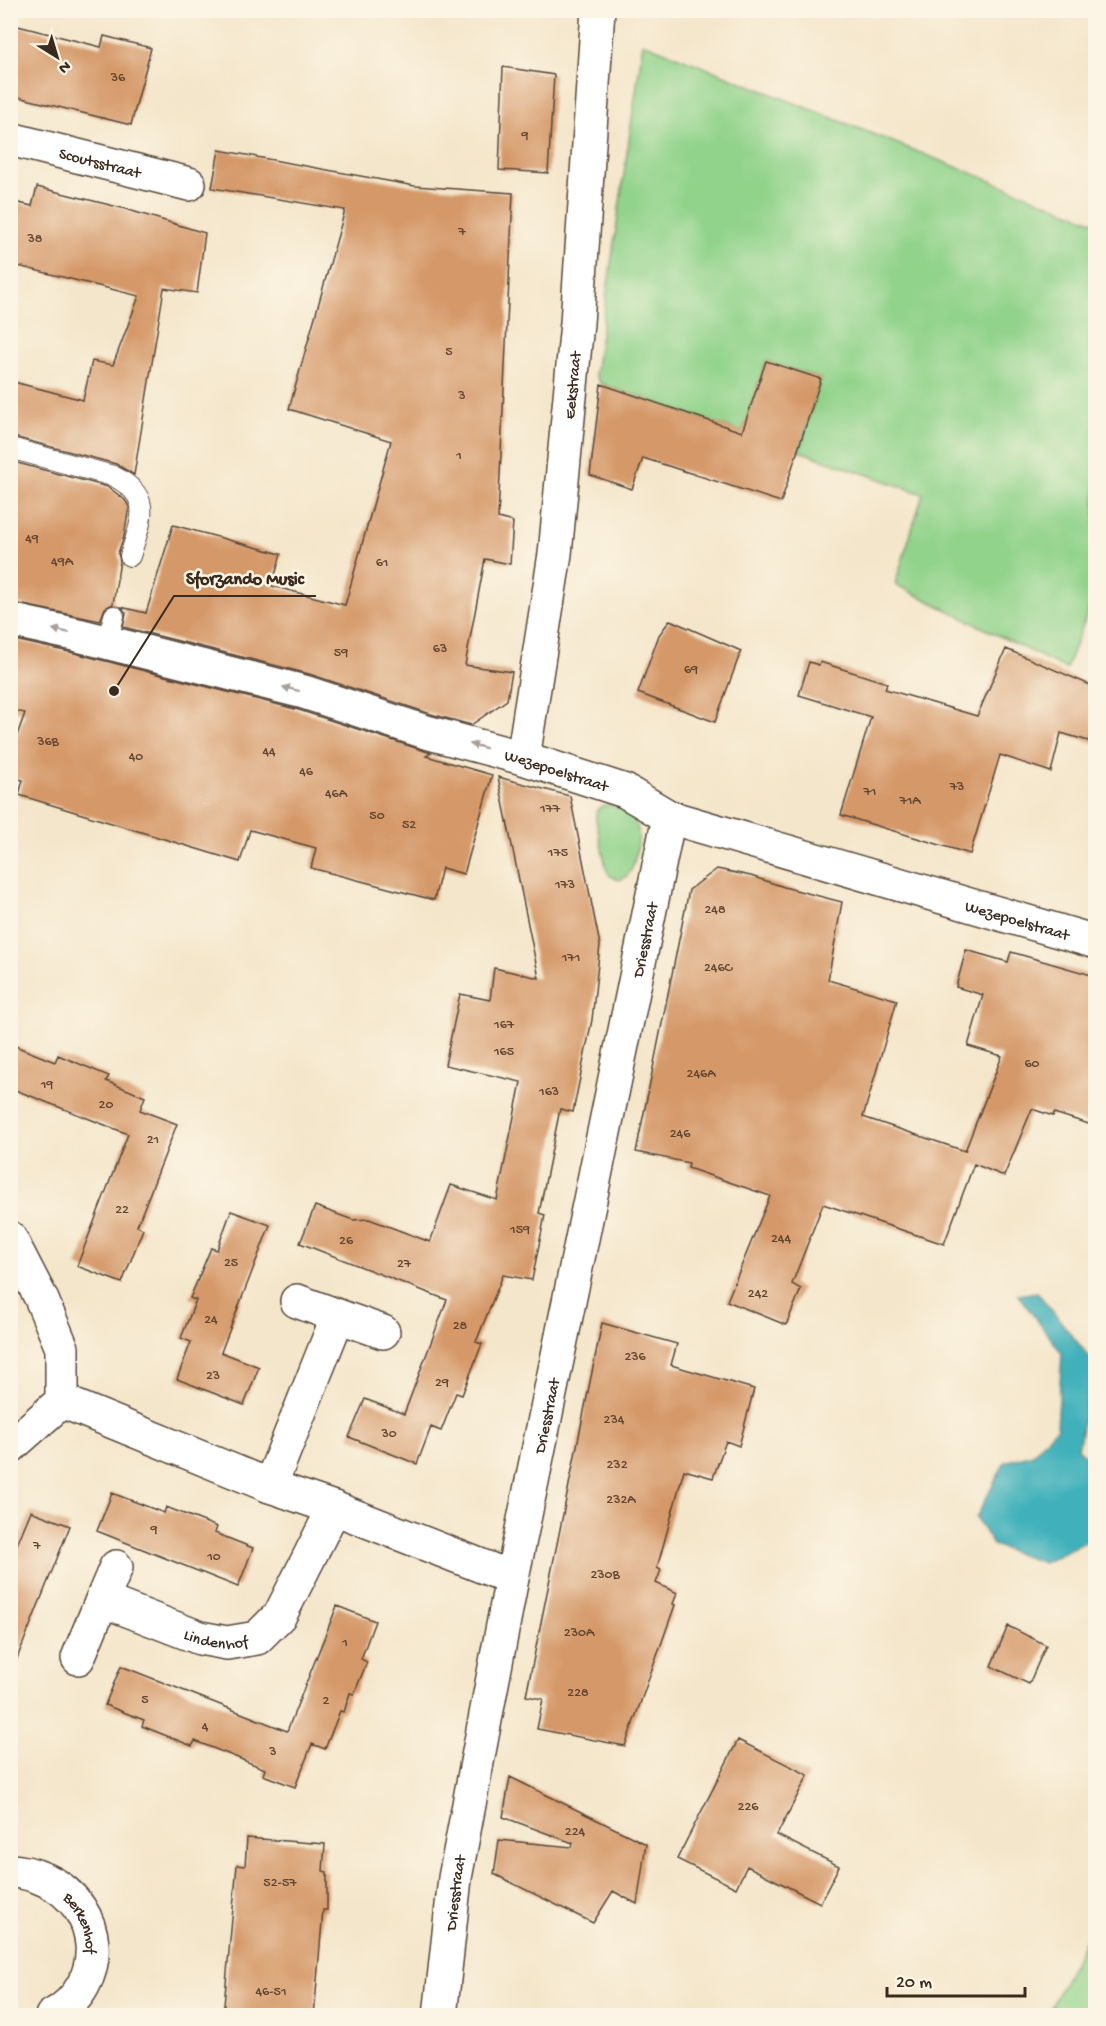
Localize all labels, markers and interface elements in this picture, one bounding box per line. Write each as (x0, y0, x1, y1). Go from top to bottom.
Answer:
north arrow (27, 27, 87, 87)
text: N (54, 55, 74, 77)
house number: 36 (110, 70, 126, 87)
house number: 9 (520, 128, 529, 145)
street label: Scoutsstraat (57, 146, 144, 185)
house number: 7 (457, 224, 466, 241)
house number: 38 (27, 231, 43, 248)
house number: 5 (445, 344, 453, 361)
street label: Eekstraat (562, 349, 587, 420)
house number: 3 (457, 388, 466, 405)
house number: 1 (455, 448, 462, 465)
house number: 49 (25, 531, 39, 548)
house number: 49A (51, 554, 74, 571)
house number: 61 (376, 555, 388, 572)
callout: Sforzando Music (174, 560, 316, 596)
text: Sforzando Music (186, 570, 305, 591)
one-way arrow (52, 626, 71, 636)
house number: 63 (433, 641, 447, 658)
house number: 59 (334, 645, 348, 662)
house number: 69 (684, 662, 698, 679)
one-way arrow (282, 683, 301, 693)
house number: 36B (36, 734, 60, 751)
one-way arrow (469, 741, 487, 750)
house number: 44 (262, 744, 276, 761)
street label: Wezepoelstraat (502, 747, 611, 798)
house number: 40 (129, 749, 143, 766)
house number: 46 (299, 764, 314, 781)
house number: 73 (949, 779, 964, 796)
house number: 71 (863, 784, 876, 801)
house number: 46A (325, 786, 348, 803)
house number: 71A (898, 793, 921, 810)
house number: 177 (539, 801, 561, 818)
house number: 50 (369, 808, 385, 825)
house number: 52 (402, 817, 416, 834)
house number: 175 (547, 845, 568, 862)
house number: 173 (554, 877, 575, 894)
street label: Wezepoelstraat (962, 898, 1072, 947)
street label: Driesstraat (630, 900, 664, 981)
house number: 248 (704, 902, 726, 919)
house number: 171 (561, 950, 580, 967)
house number: 246C (704, 960, 733, 977)
house number: 167 (493, 1017, 515, 1034)
house number: 165 (493, 1044, 514, 1061)
house number: 60 (1024, 1056, 1040, 1073)
house number: 246A (687, 1066, 716, 1083)
house number: 19 (40, 1077, 53, 1094)
house number: 163 (538, 1084, 559, 1101)
house number: 20 (99, 1097, 113, 1114)
house number: 246 (670, 1126, 691, 1143)
house number: 21 (147, 1132, 159, 1149)
house number: 22 (115, 1202, 129, 1219)
house number: 159 (509, 1222, 530, 1239)
house number: 244 (771, 1231, 791, 1248)
house number: 26 (339, 1233, 354, 1250)
house number: 25 (224, 1255, 238, 1272)
house number: 27 (397, 1256, 412, 1273)
house number: 242 (748, 1286, 768, 1303)
house number: 24 (204, 1312, 218, 1329)
house number: 28 (453, 1318, 468, 1335)
house number: 236 (624, 1349, 647, 1366)
house number: 23 (206, 1368, 220, 1385)
house number: 29 (435, 1375, 449, 1392)
street label: Driesstraat (532, 1376, 566, 1456)
house number: 234 (604, 1412, 625, 1429)
house number: 30 (380, 1426, 397, 1443)
house number: 232 (607, 1457, 628, 1474)
house number: 232A (606, 1492, 636, 1509)
house number: 9 (149, 1522, 158, 1539)
house number: 7 (32, 1538, 41, 1555)
house number: 10 (206, 1549, 221, 1566)
house number: 230B (590, 1567, 620, 1584)
house number: 230A (564, 1625, 595, 1642)
street label: Lindenhof (180, 1627, 251, 1656)
house number: 1 (341, 1635, 348, 1652)
house number: 228 (567, 1685, 589, 1702)
house number: 5 (141, 1692, 149, 1709)
house number: 2 (323, 1693, 330, 1710)
house number: 4 (202, 1719, 209, 1736)
house number: 3 (268, 1744, 277, 1761)
house number: 226 (738, 1799, 759, 1816)
house number: 224 (565, 1824, 586, 1841)
street label: Driesstraat (443, 1853, 472, 1933)
house number: 52-57 (263, 1875, 297, 1892)
street label: Berkenhof (57, 1889, 98, 1955)
scale bar (887, 1960, 1025, 1998)
text: 20 m (896, 1973, 932, 1994)
house number: 46-51 (255, 1984, 287, 2001)

